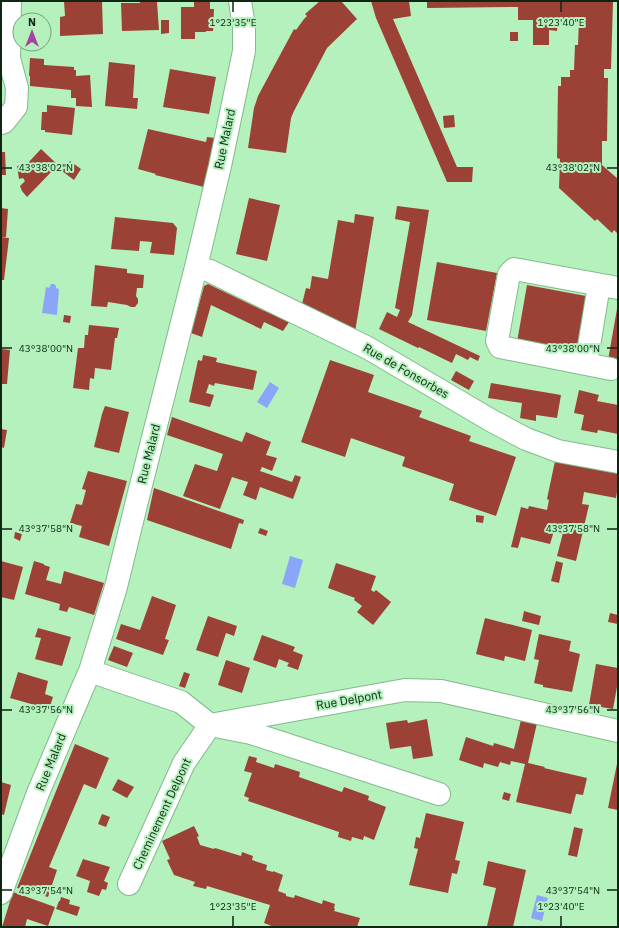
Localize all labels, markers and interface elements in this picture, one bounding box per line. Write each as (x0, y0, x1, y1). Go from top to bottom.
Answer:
north arrow (12, 12, 52, 52)
text: N (28, 15, 36, 29)
text: 1°23'35"E (209, 16, 257, 29)
text: 1°23'40"E (537, 16, 585, 29)
street label: Rue Malard (211, 107, 238, 170)
text: 43°38'02"N (19, 161, 73, 174)
text: 43°38'02"N (546, 161, 600, 174)
street label: Rue de Fonsorbes (361, 340, 452, 401)
text: 43°38'00"N (19, 342, 73, 355)
text: 43°38'00"N (546, 342, 600, 355)
street label: Rue Malard (134, 422, 163, 485)
text: 43°37'58"N (19, 522, 73, 535)
text: 43°37'58"N (546, 522, 600, 535)
street label: Rue Delpont (315, 686, 383, 713)
text: 43°37'56"N (19, 703, 73, 716)
text: 43°37'56"N (546, 703, 600, 716)
street label: Rue Malard (32, 731, 69, 793)
street label: Cheminement Delpont (129, 756, 194, 872)
text: 43°37'54"N (19, 884, 73, 897)
text: 43°37'54"N (546, 884, 600, 897)
text: 1°23'35"E (209, 900, 257, 913)
text: 1°23'40"E (537, 900, 585, 913)

